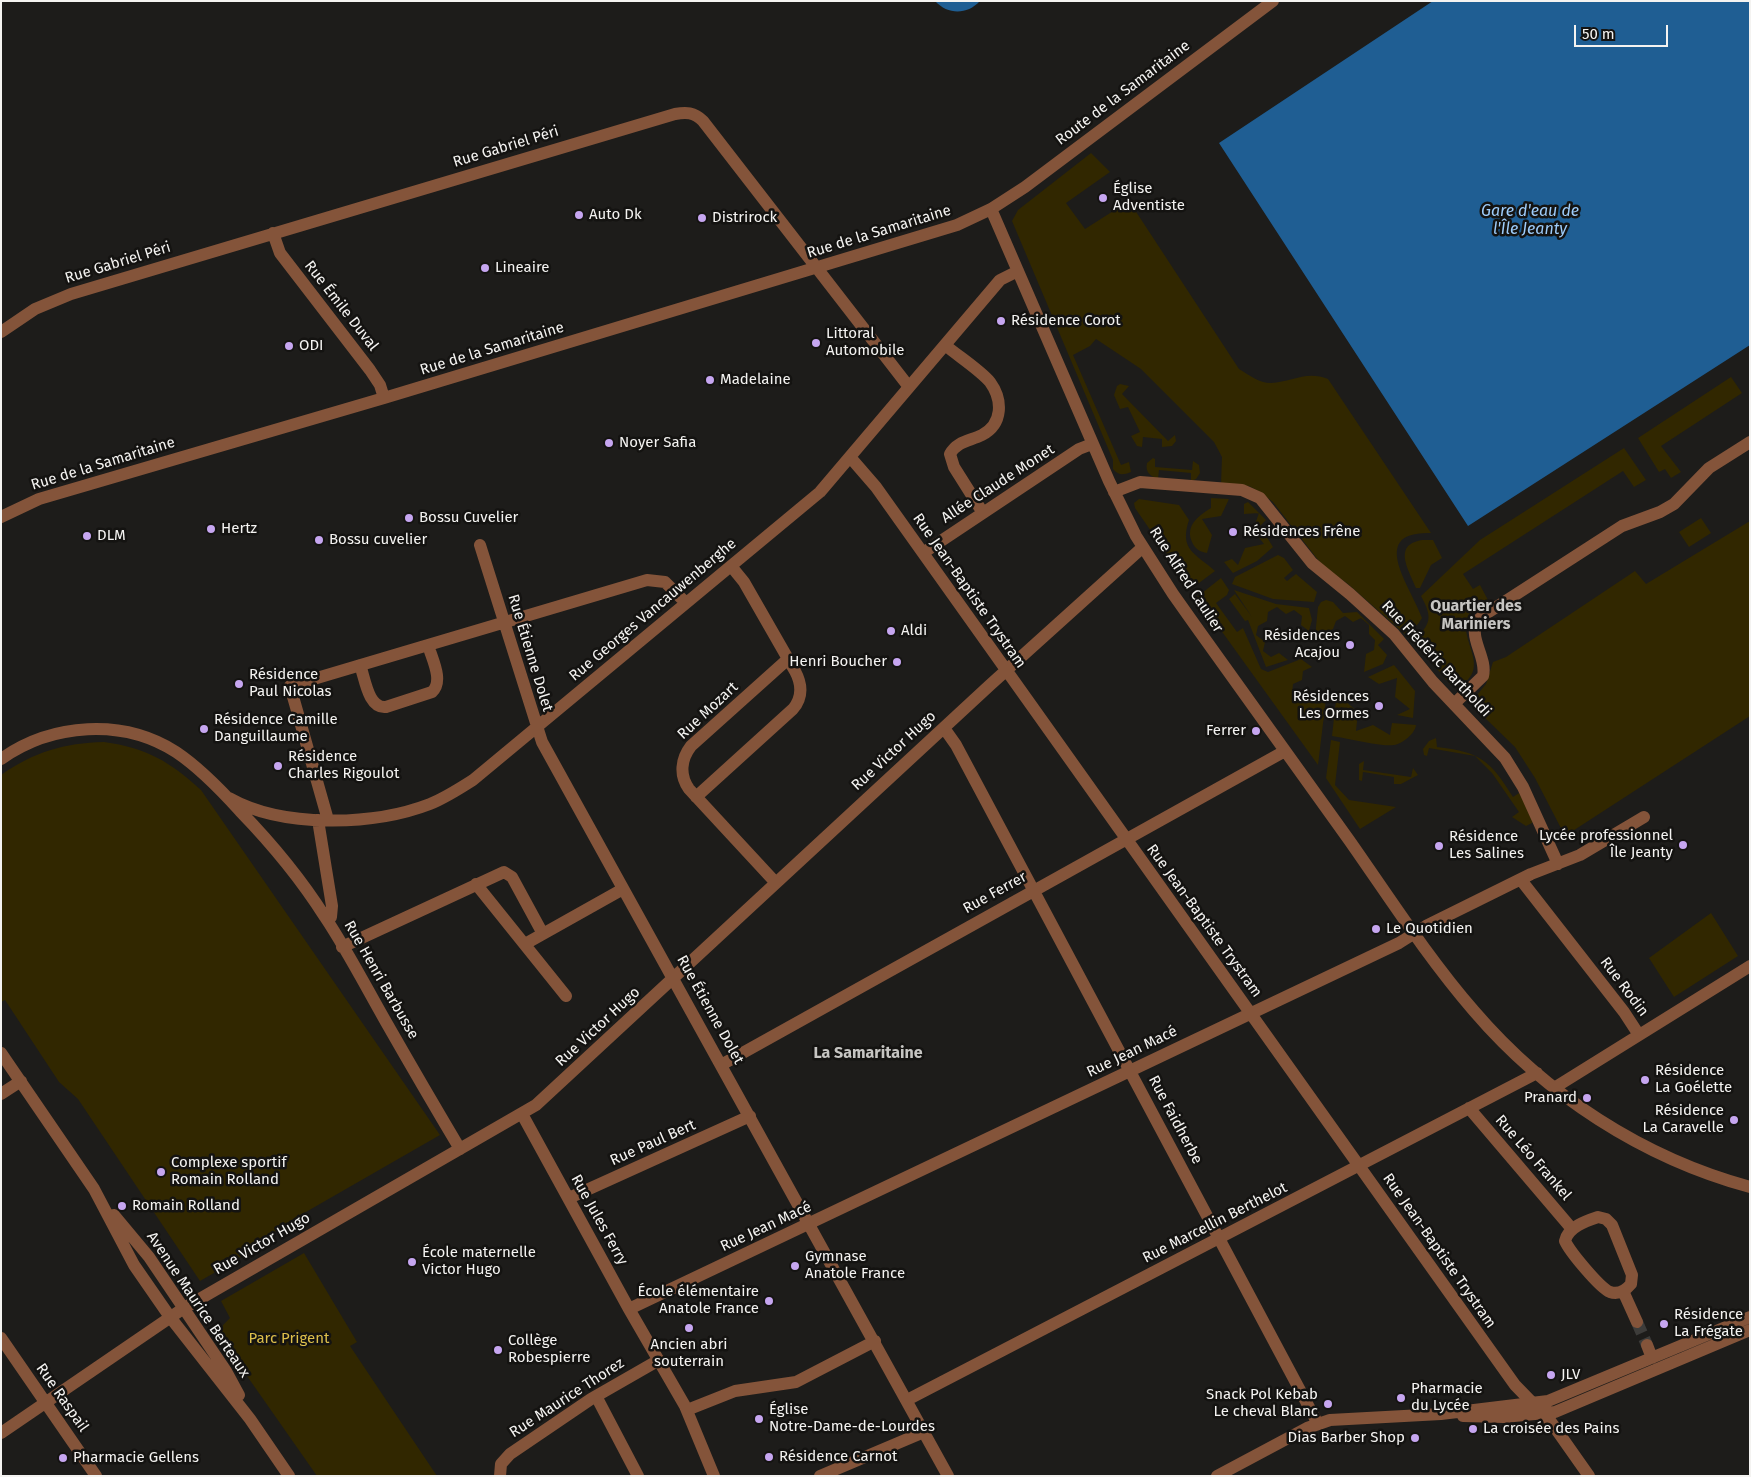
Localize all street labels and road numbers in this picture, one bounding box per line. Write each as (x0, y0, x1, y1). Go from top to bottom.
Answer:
street label: Route de la Samaritaine (1052, 37, 1194, 149)
street label: Rue Gabriel Péri (451, 122, 561, 172)
street label: Rue de la Samaritaine (805, 202, 953, 262)
street label: Rue Gabriel Péri (63, 238, 173, 288)
street label: Rue Émile Duval (300, 257, 382, 355)
street label: Rue de la Samaritaine (418, 319, 566, 379)
street label: Rue de la Samaritaine (29, 434, 177, 494)
street label: Allée Claude Monet (938, 441, 1058, 527)
street label: Rue Jean-Baptiste Trystram (909, 510, 1029, 672)
street label: Rue Alfred Caulier (1145, 524, 1227, 636)
street label: Rue Georges Vancauwenberghe (566, 535, 740, 685)
street label: Rue Étienne Dolet (504, 592, 556, 714)
street label: Rue Frédéric Bartholdi (1378, 597, 1494, 721)
street label: Rue Mozart (674, 679, 742, 743)
street label: Rue Victor Hugo (848, 707, 940, 795)
street label: Rue Jean-Baptiste Trystram (1142, 841, 1266, 1001)
street label: Rue Ferrer (960, 868, 1030, 918)
street label: Rue Henri Barbusse (340, 918, 422, 1042)
street label: Rue Étienne Dolet (673, 952, 747, 1068)
street label: Rue Rodin (1596, 954, 1652, 1020)
street label: Rue Victor Hugo (552, 983, 644, 1071)
street label: Rue Jean Macé (1084, 1022, 1180, 1082)
street label: Rue Faidherbe (1144, 1073, 1206, 1167)
street label: Rue Léo Frankel (1491, 1112, 1575, 1204)
street label: Rue Paul Bert (607, 1116, 699, 1170)
street label: Rue Jean-Baptiste Trystram (1379, 1170, 1499, 1332)
street label: Rue Jules Ferry (567, 1172, 631, 1268)
street label: Rue Marcellin Berthelot (1140, 1179, 1290, 1267)
street label: Rue Jean Macé (718, 1198, 814, 1256)
street label: Rue Victor Hugo (210, 1209, 314, 1279)
street label: Avenue Maurice Berteaux (142, 1229, 254, 1381)
street label: Rue Maurice Thorez (506, 1354, 628, 1442)
street label: Rue Raspail (32, 1360, 92, 1436)

